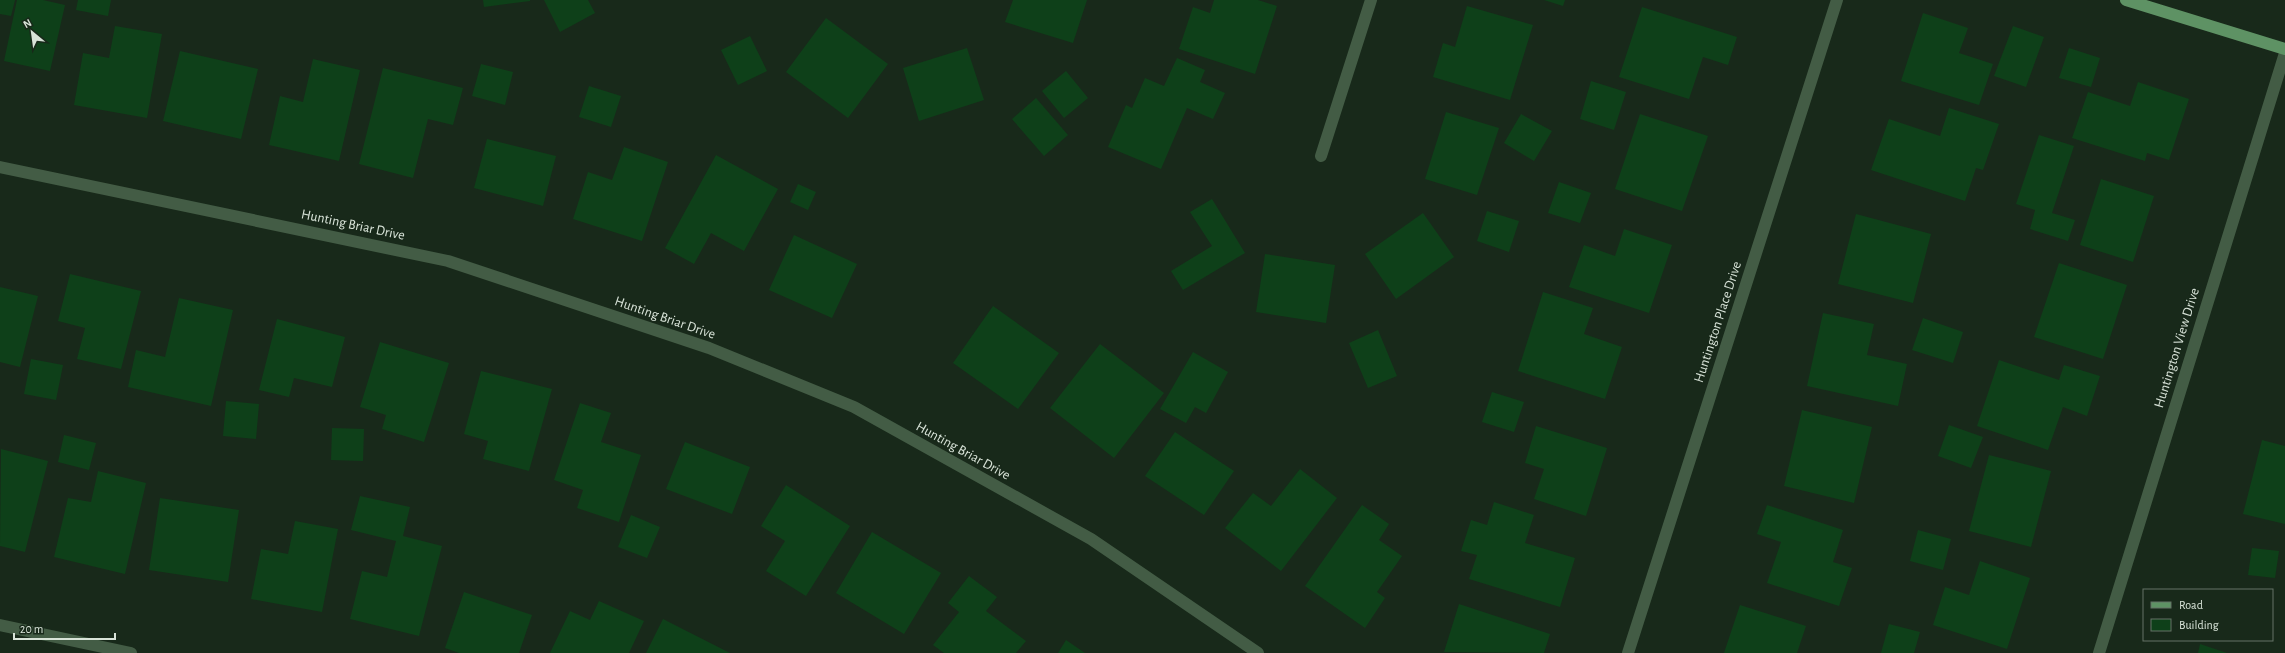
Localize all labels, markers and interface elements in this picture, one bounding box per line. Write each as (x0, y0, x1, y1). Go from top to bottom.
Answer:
north arrow (12, 12, 52, 52)
text: N (21, 17, 33, 30)
street label: Hunting Briar Drive (300, 207, 406, 243)
street label: Huntington Place Drive (1692, 260, 1744, 384)
street label: Huntington View Drive (2152, 286, 2202, 410)
street label: Hunting Briar Drive (613, 294, 717, 342)
street label: Hunting Briar Drive (913, 419, 1013, 483)
legend (2143, 589, 2273, 641)
text: Road (2179, 599, 2203, 611)
scale bar (14, 615, 115, 641)
text: Building (2179, 619, 2219, 631)
text: 20 m (20, 623, 43, 635)

